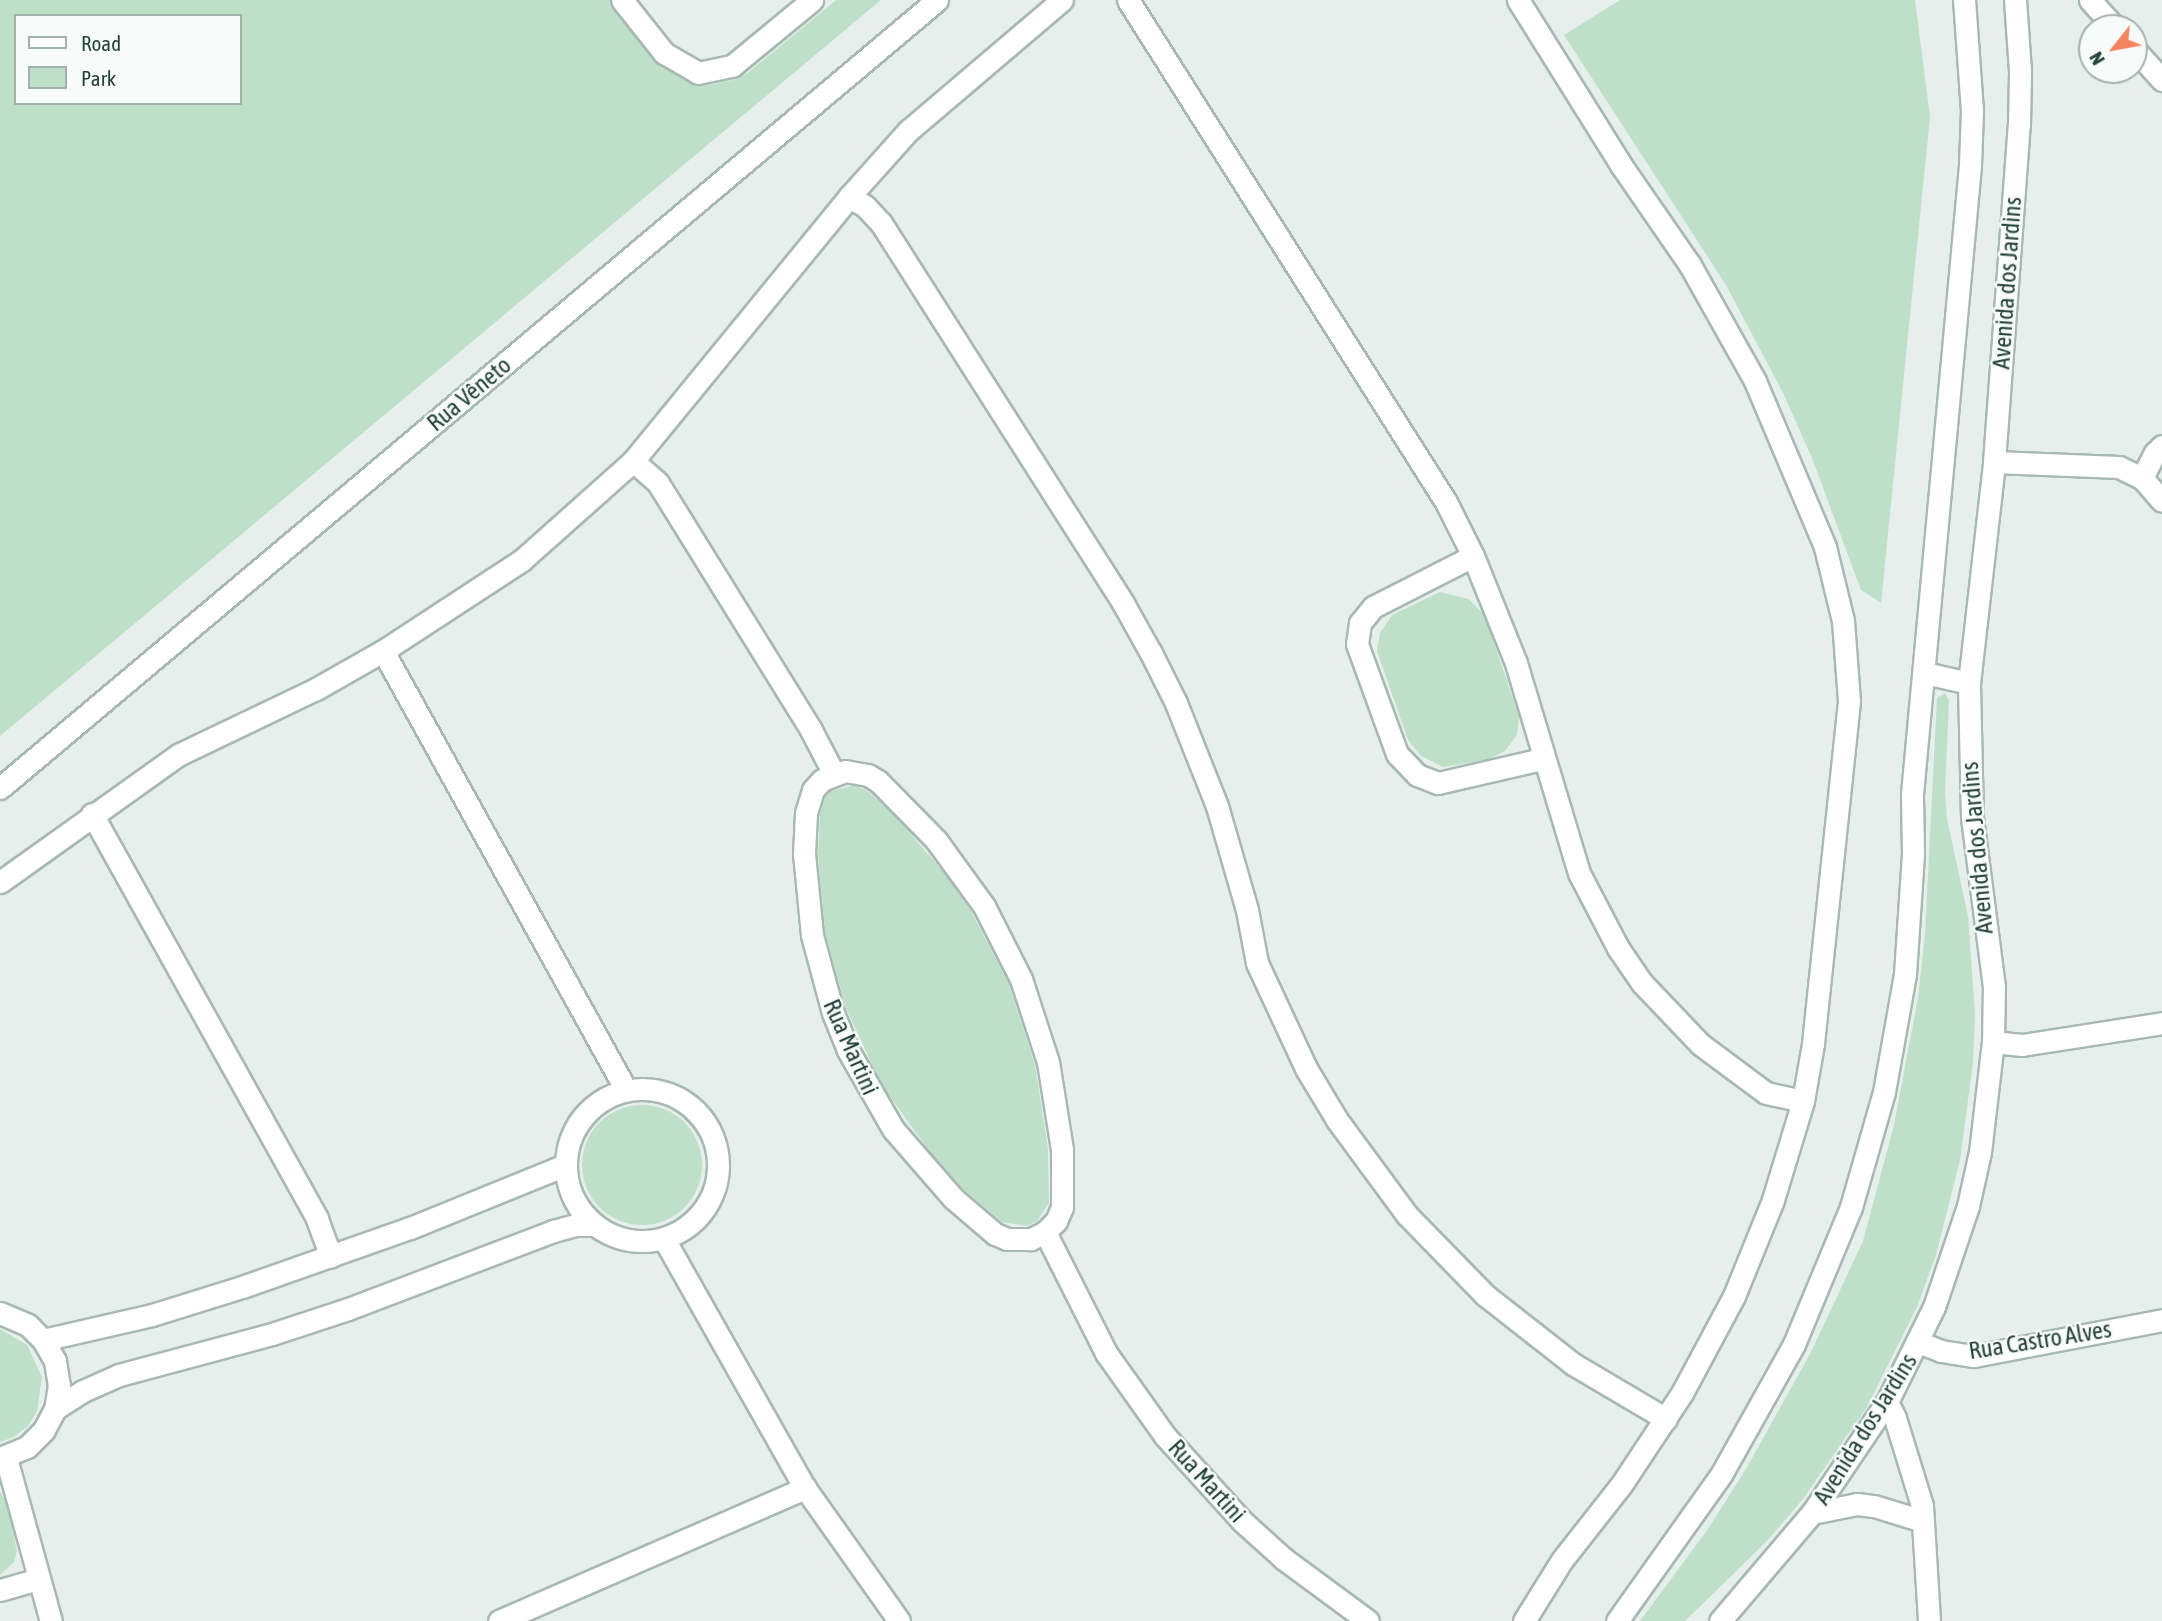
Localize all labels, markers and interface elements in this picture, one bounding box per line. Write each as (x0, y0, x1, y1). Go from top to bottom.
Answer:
legend (14, 14, 242, 105)
north arrow (2078, 14, 2148, 84)
text: Road (81, 31, 121, 55)
text: N (2084, 48, 2109, 69)
text: Park (81, 66, 116, 90)
street label: Avenida dos Jardins (1987, 196, 2027, 370)
street label: Rua Vêneto (421, 351, 517, 437)
street label: Avenida dos Jardins (1955, 761, 1999, 935)
street label: Rua Martini (817, 995, 885, 1099)
street label: Rua Castro Alves (1967, 1315, 2113, 1365)
street label: Avenida dos Jardins (1807, 1348, 1923, 1510)
street label: Rua Martini (1162, 1434, 1252, 1528)

